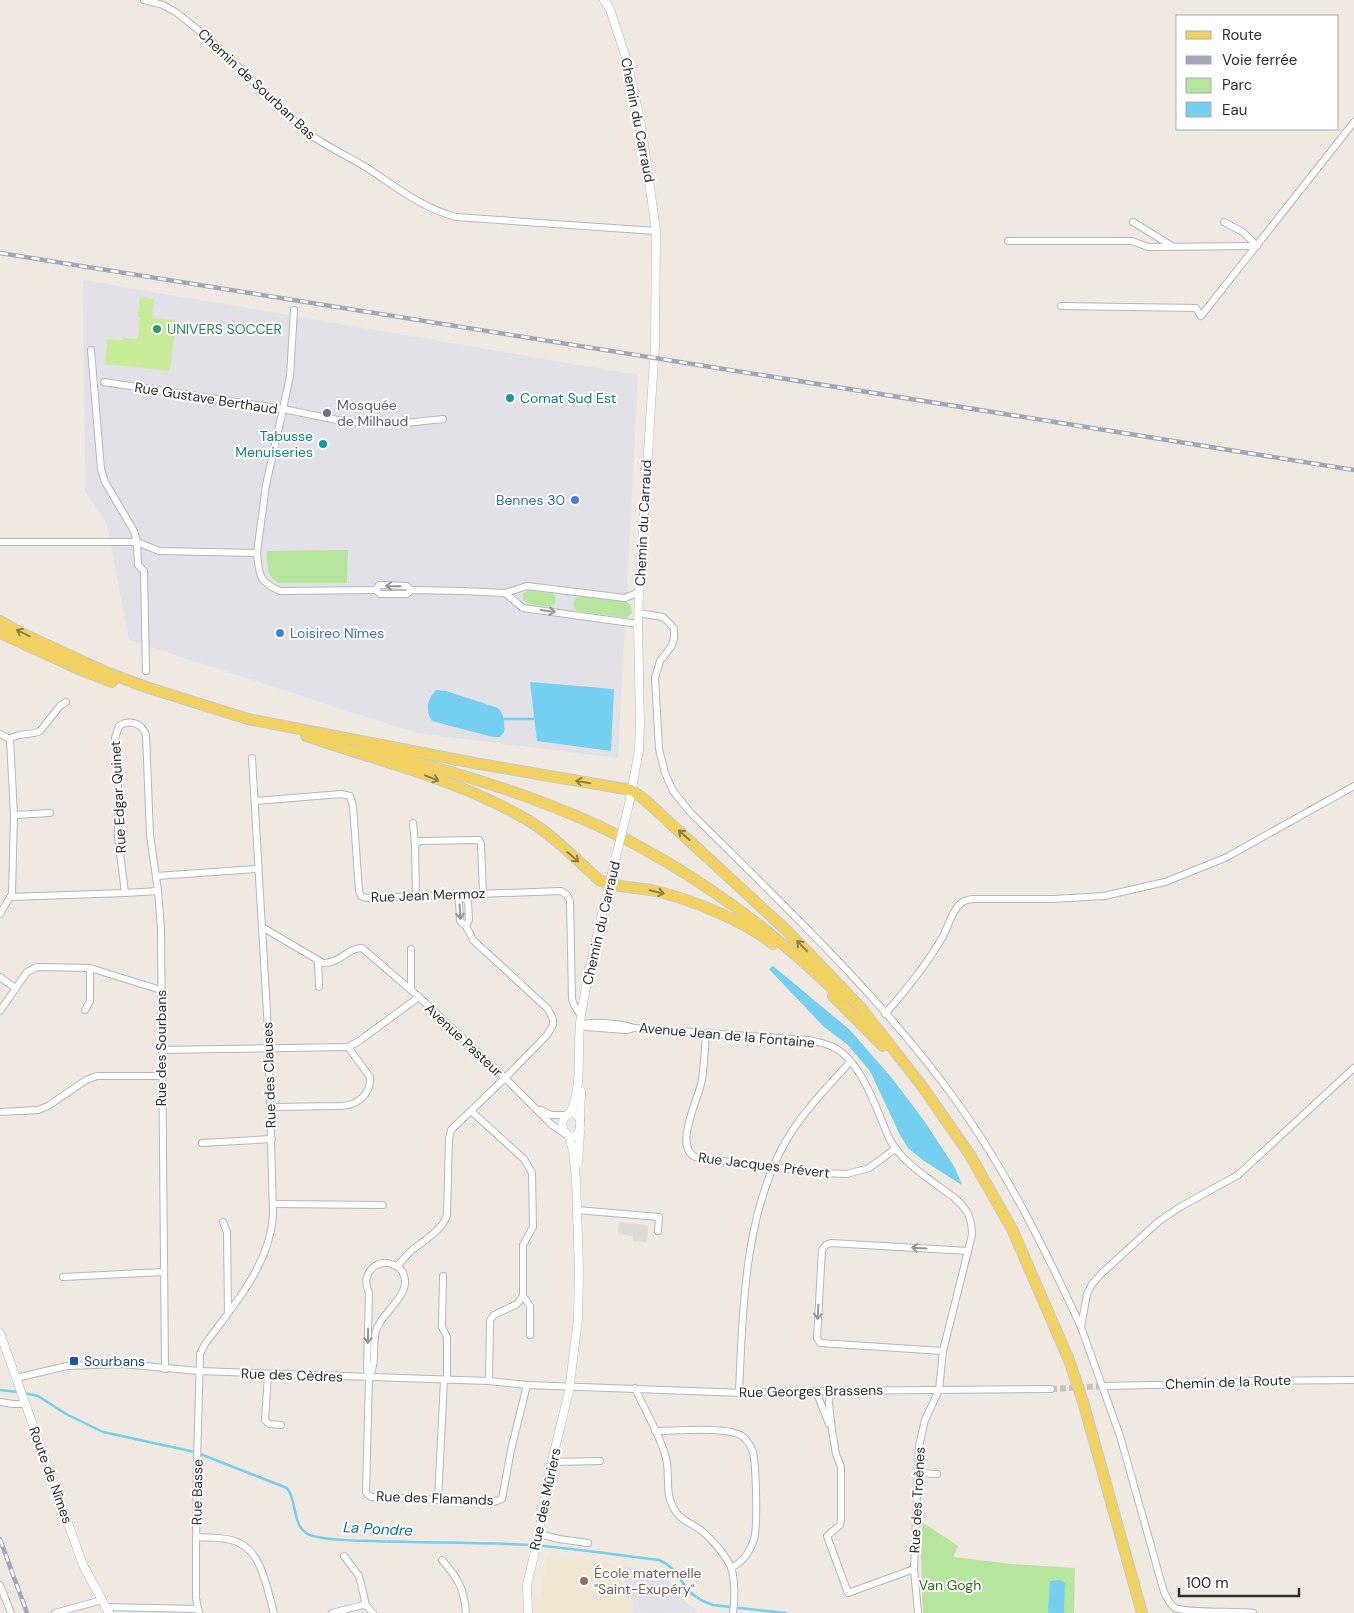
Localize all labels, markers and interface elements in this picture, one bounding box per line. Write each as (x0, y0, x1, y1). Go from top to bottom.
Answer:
legend (1176, 15, 1339, 130)
street label: Chemin de Sourban Bas (194, 25, 320, 143)
text: Route (1222, 25, 1262, 45)
text: Voie ferrée (1222, 50, 1297, 70)
street label: Chemin du Carraud (617, 56, 659, 184)
text: Parc (1222, 75, 1252, 95)
text: Eau (1222, 100, 1247, 120)
place label: UNIVERS SOCCER (167, 320, 282, 338)
marker: UNIVERS SOCCER (151, 323, 163, 335)
street label: Rue Gustave Berthaud (133, 378, 279, 418)
place label: Comat Sud Est (520, 389, 616, 407)
marker: Comat Sud Est (504, 392, 516, 404)
place label: Mosquée de Milhaud (337, 396, 408, 430)
marker: Mosquée de Milhaud (321, 407, 333, 419)
place label: Tabusse Menuiseries (235, 427, 313, 461)
marker: Tabusse Menuiseries (317, 438, 329, 450)
street label: Chemin du Carraud (631, 459, 655, 587)
place label: Bennes 30 (496, 491, 565, 509)
marker: Bennes 30 (569, 494, 581, 506)
one-way arrow (386, 581, 402, 591)
one-way arrow (540, 607, 556, 617)
place label: Loisireo Nîmes (290, 624, 384, 642)
marker: Loisireo Nîmes (274, 627, 286, 639)
one-way arrow (16, 628, 31, 638)
street label: Rue Edgar Quinet (106, 740, 130, 854)
one-way arrow (424, 774, 440, 783)
one-way arrow (576, 777, 592, 787)
one-way arrow (678, 829, 691, 841)
one-way arrow (566, 851, 579, 862)
street label: Chemin du Carraud (578, 859, 624, 987)
street label: Rue Jean Mermoz (370, 884, 486, 906)
one-way arrow (649, 888, 665, 897)
one-way arrow (455, 904, 464, 920)
one-way arrow (797, 941, 809, 953)
street label: Rue des Sourbans (152, 990, 170, 1106)
street label: Avenue Pasteur (421, 999, 507, 1081)
street label: Avenue Jean de la Fontaine (638, 1018, 816, 1052)
street label: Rue des Clauses (258, 1022, 280, 1128)
street label: Rue Jacques Prévert (697, 1148, 831, 1182)
one-way arrow (911, 1244, 927, 1253)
one-way arrow (814, 1304, 823, 1320)
one-way arrow (363, 1327, 373, 1343)
place label: Sourbans (84, 1352, 145, 1370)
marker: Sourbans (68, 1355, 80, 1367)
street label: Rue des Cèdres (241, 1364, 343, 1386)
street label: Chemin de la Route (1165, 1371, 1291, 1393)
street label: Rue Georges Brassens (739, 1381, 883, 1401)
street label: Route de Nîmes (25, 1424, 77, 1526)
street label: Rue des Mûriers (525, 1446, 565, 1552)
street label: Rue des Troènes (905, 1446, 929, 1554)
street label: Rue Basse (187, 1459, 207, 1525)
street label: Rue des Flamands (376, 1487, 494, 1509)
water label: La Pondre (343, 1517, 414, 1541)
place label: École maternelle "Saint-Exupéry" (594, 1564, 702, 1598)
scale bar (1179, 1566, 1299, 1598)
text: 100 m (1186, 1573, 1229, 1593)
marker: École maternelle "Saint-Exupéry" (578, 1575, 590, 1587)
park label: Van Gogh (919, 1576, 981, 1594)

